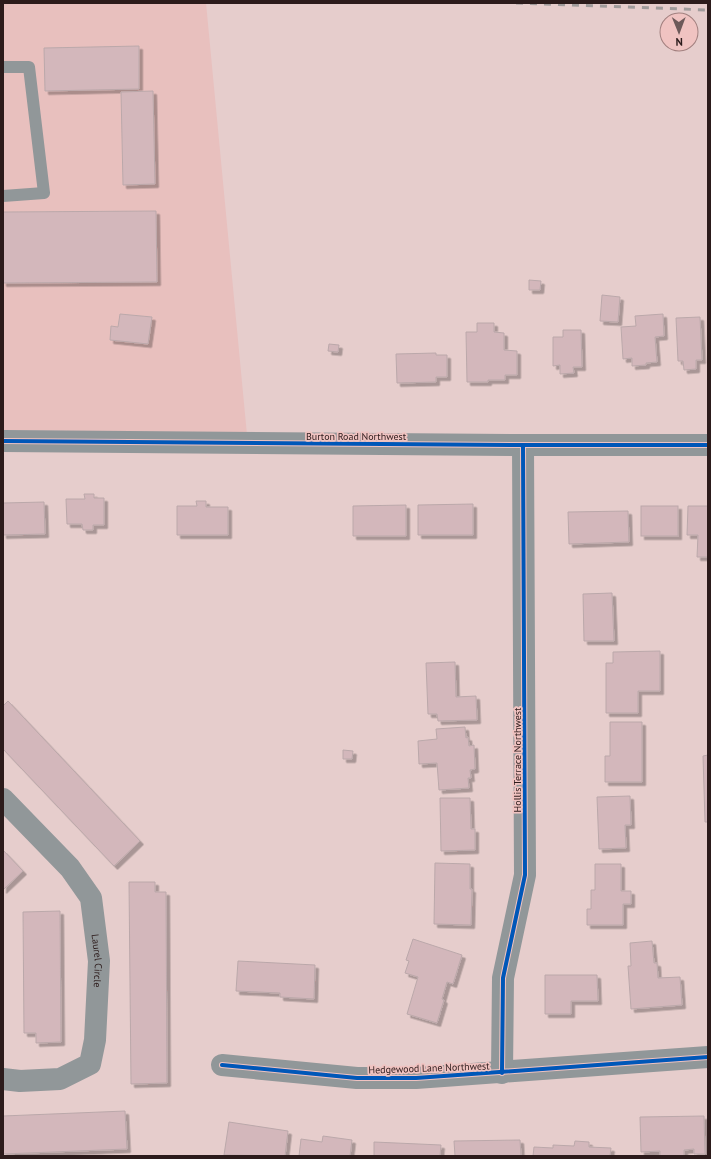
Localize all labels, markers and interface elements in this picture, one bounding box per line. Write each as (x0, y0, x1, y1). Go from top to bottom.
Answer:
north arrow (659, 12, 699, 52)
text: N (675, 35, 683, 49)
street label: Burton Road Northwest (306, 430, 407, 443)
street label: Hollis Terrace Northwest (511, 707, 524, 812)
street label: Laurel Circle (89, 933, 106, 988)
street label: Hedgewood Lane Northwest (368, 1059, 490, 1077)

